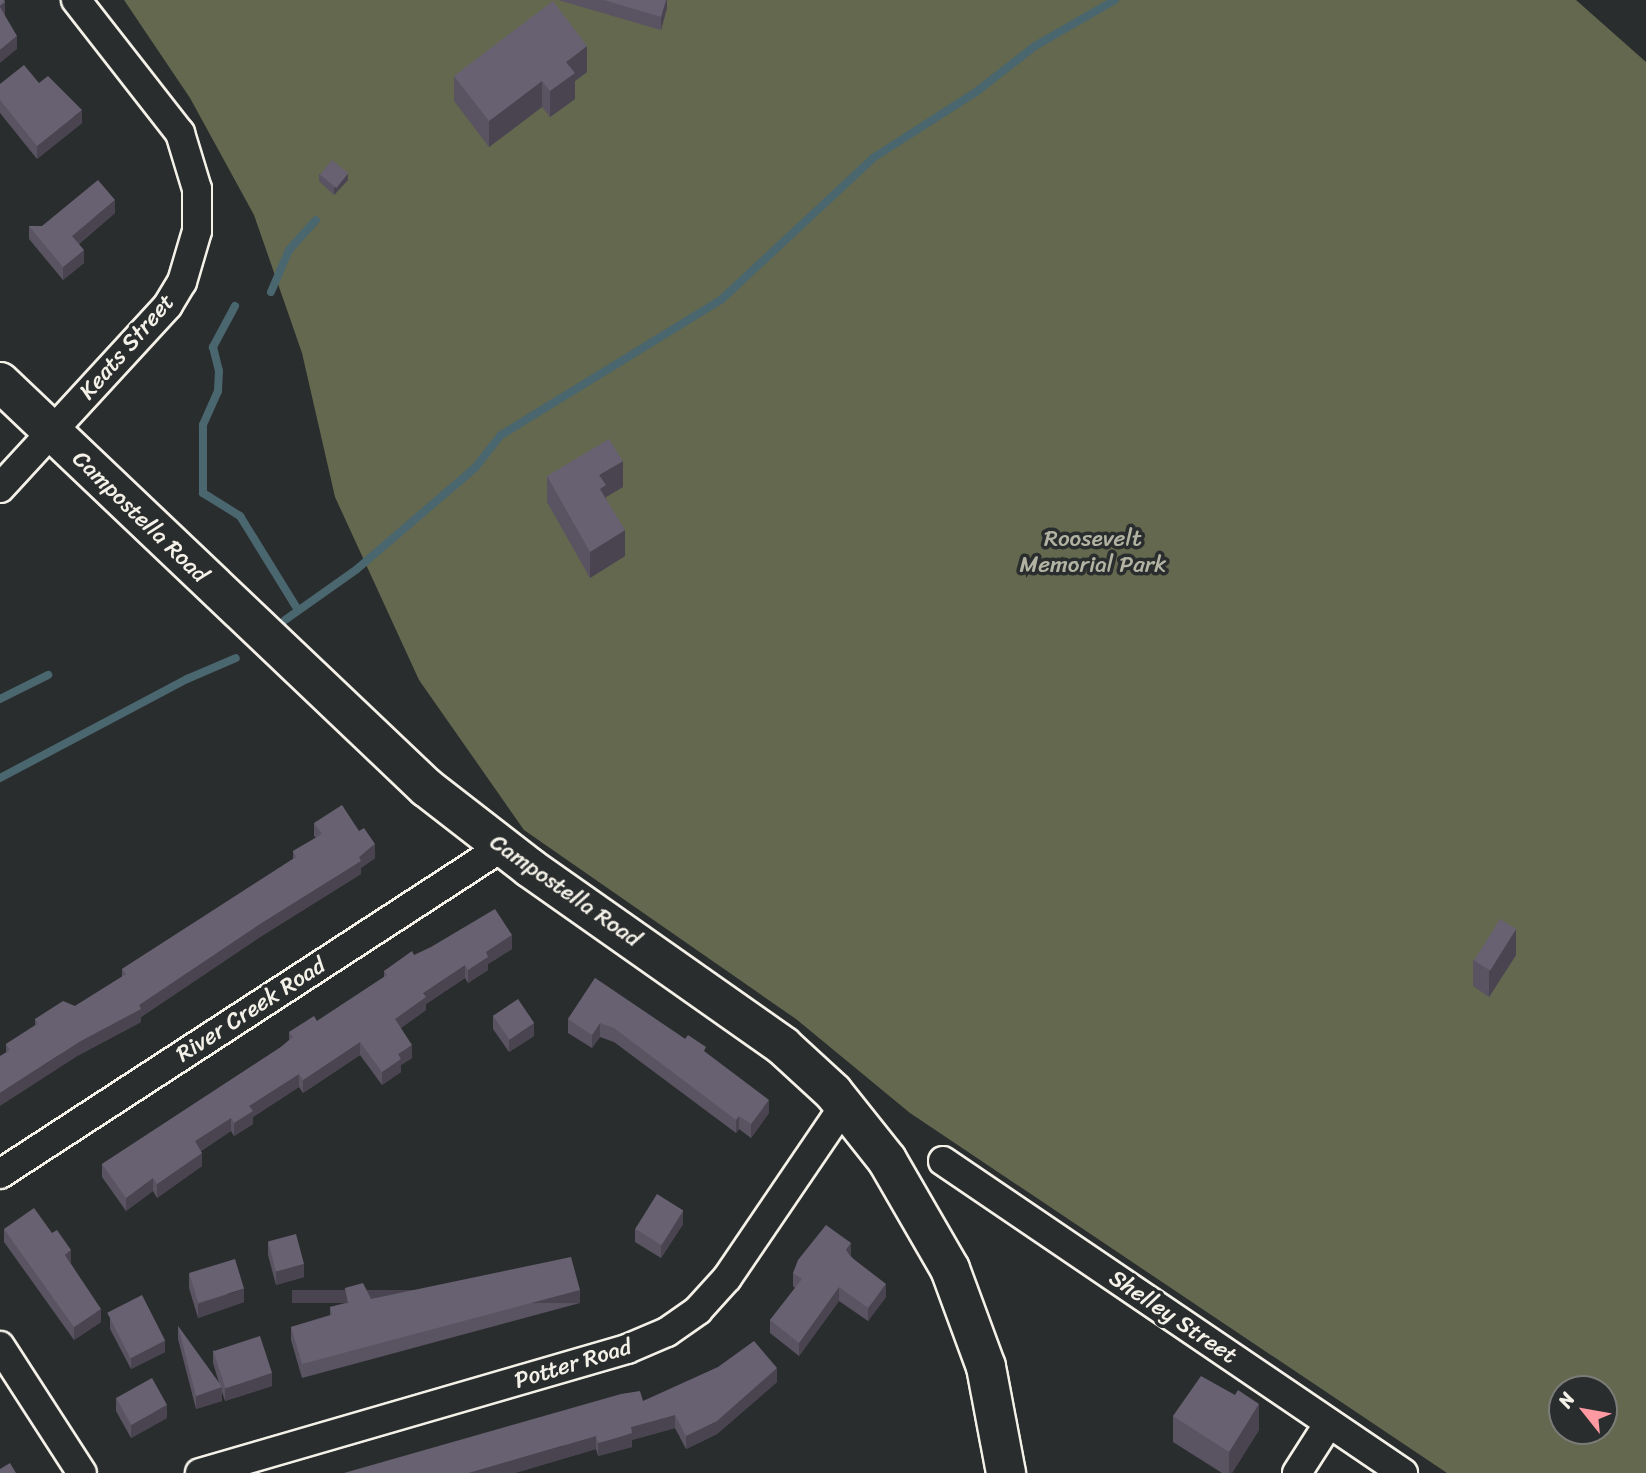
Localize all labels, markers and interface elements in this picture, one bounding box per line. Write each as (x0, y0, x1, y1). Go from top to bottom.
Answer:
street label: Keats Street (74, 289, 180, 405)
street label: Campostella Road (66, 445, 214, 589)
park label: Roosevelt Memorial Park (1020, 525, 1166, 579)
street label: Campostella Road (484, 829, 646, 953)
street label: River Creek Road (171, 951, 331, 1069)
street label: Shelley Street (1104, 1264, 1242, 1370)
street label: Potter Road (511, 1333, 635, 1395)
north arrow (1548, 1375, 1618, 1445)
text: N (1549, 1386, 1584, 1414)

